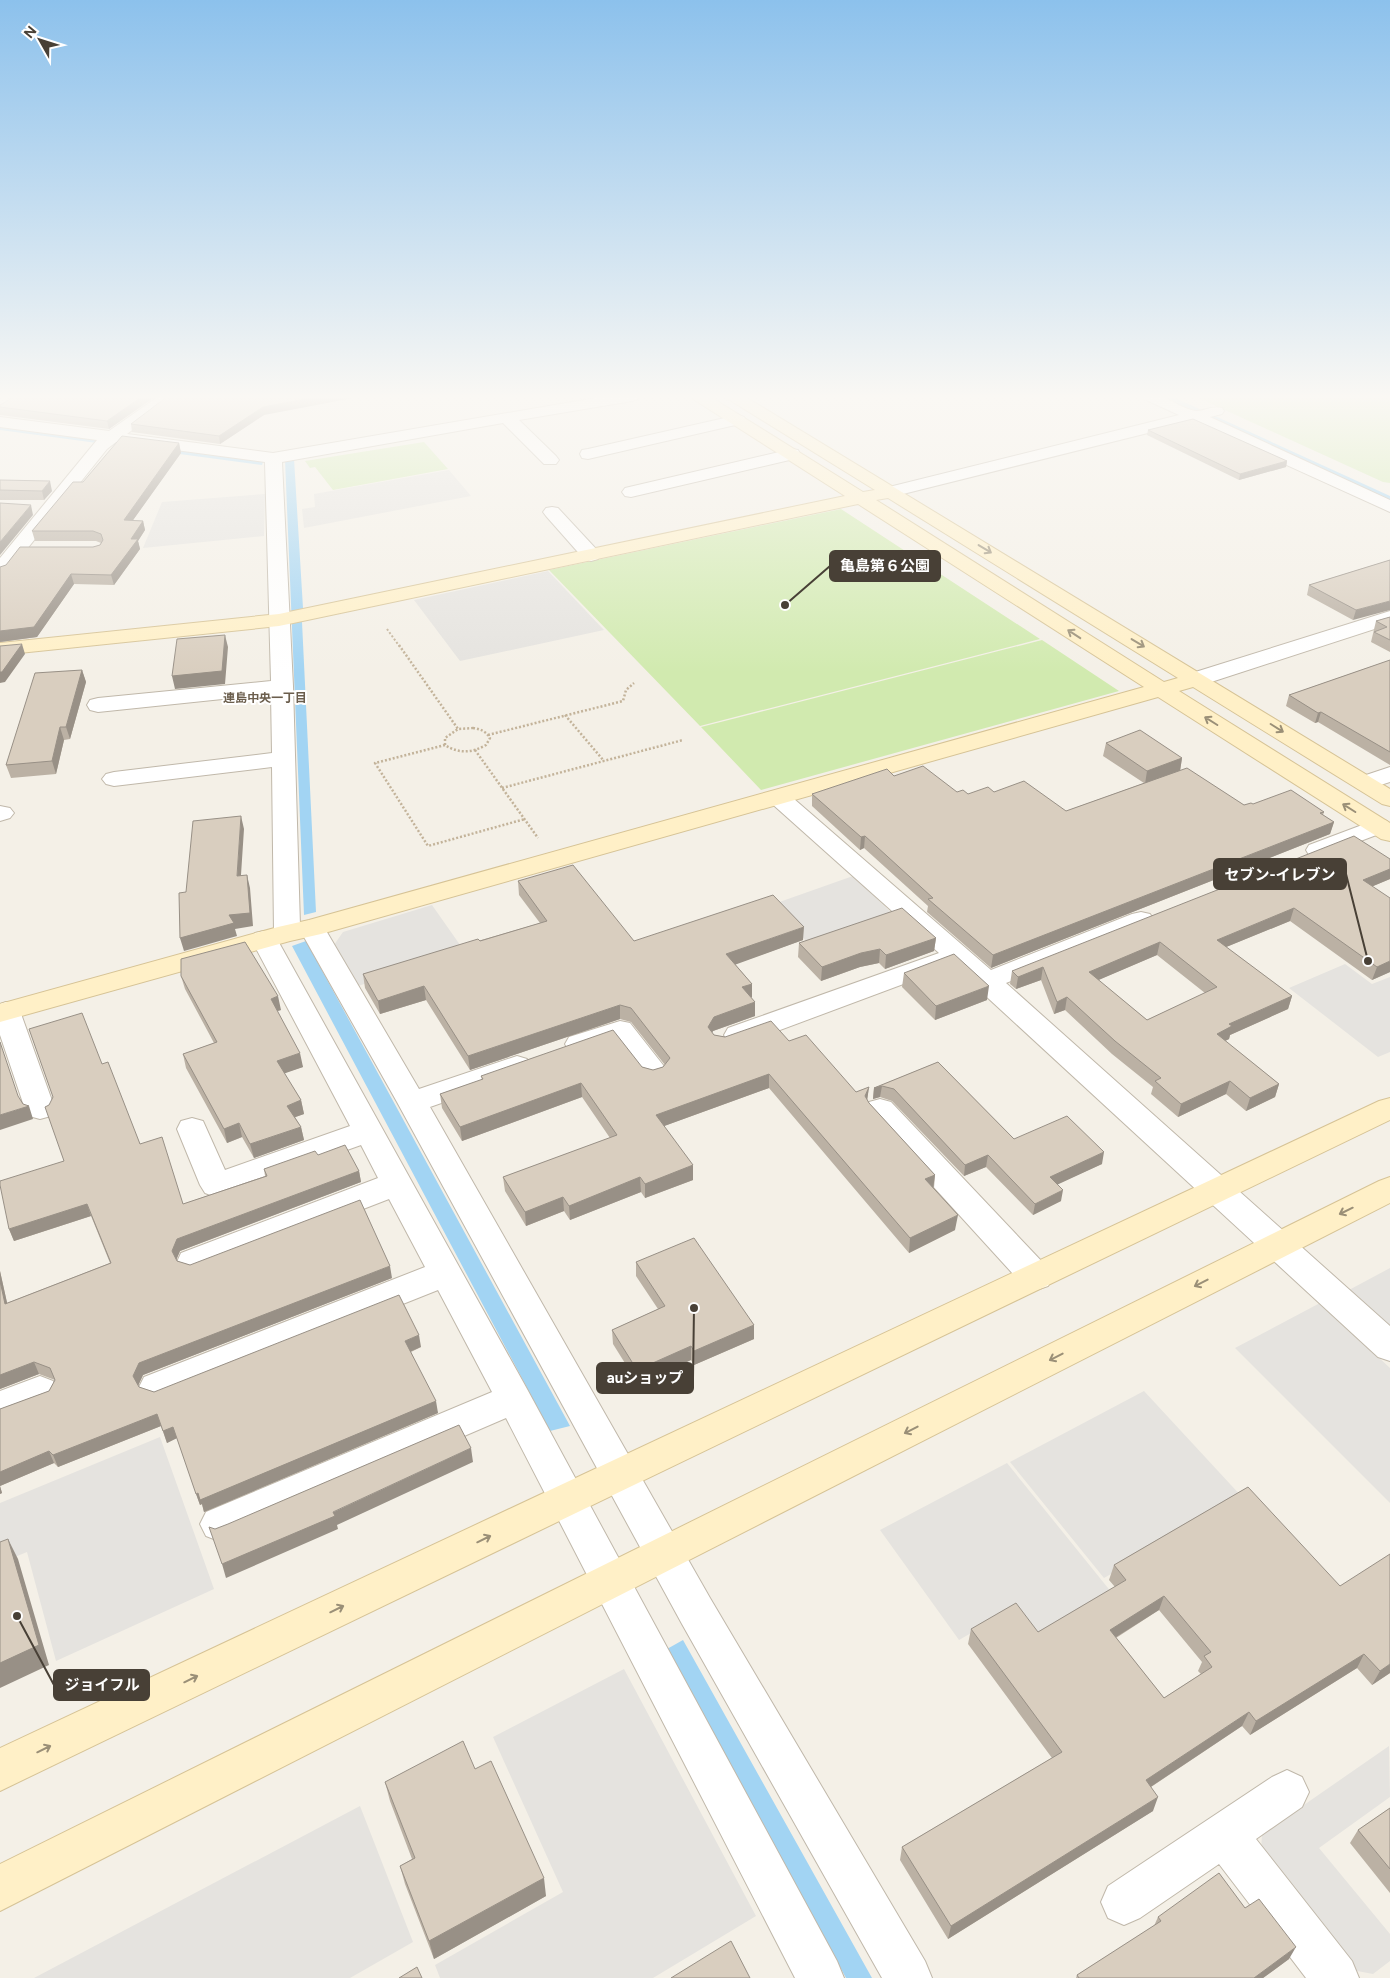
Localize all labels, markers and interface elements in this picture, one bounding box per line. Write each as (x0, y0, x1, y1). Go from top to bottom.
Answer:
north arrow (15, 15, 65, 65)
text: N (20, 23, 40, 42)
one-way arrow (977, 545, 991, 555)
callout: 亀島第６公園 (830, 551, 940, 581)
text: 亀島第６公園 (840, 557, 930, 575)
one-way arrow (1068, 629, 1082, 639)
one-way arrow (1131, 638, 1145, 648)
district label: 連島中央一丁目 (223, 691, 307, 705)
one-way arrow (1205, 716, 1219, 726)
one-way arrow (1269, 724, 1283, 734)
one-way arrow (1342, 803, 1356, 813)
callout: セブン-イレブン (1214, 859, 1346, 889)
text: セブン-イレブン (1224, 866, 1336, 884)
one-way arrow (1339, 1206, 1354, 1216)
one-way arrow (1194, 1279, 1209, 1288)
one-way arrow (1049, 1352, 1064, 1362)
callout: auショップ (597, 1363, 693, 1393)
text: auショップ (607, 1369, 683, 1387)
one-way arrow (904, 1426, 919, 1435)
one-way arrow (476, 1534, 491, 1543)
one-way arrow (329, 1604, 344, 1614)
callout: ジョイフル (54, 1670, 149, 1700)
one-way arrow (183, 1674, 198, 1684)
text: ジョイフル (64, 1676, 140, 1694)
one-way arrow (36, 1744, 51, 1754)

